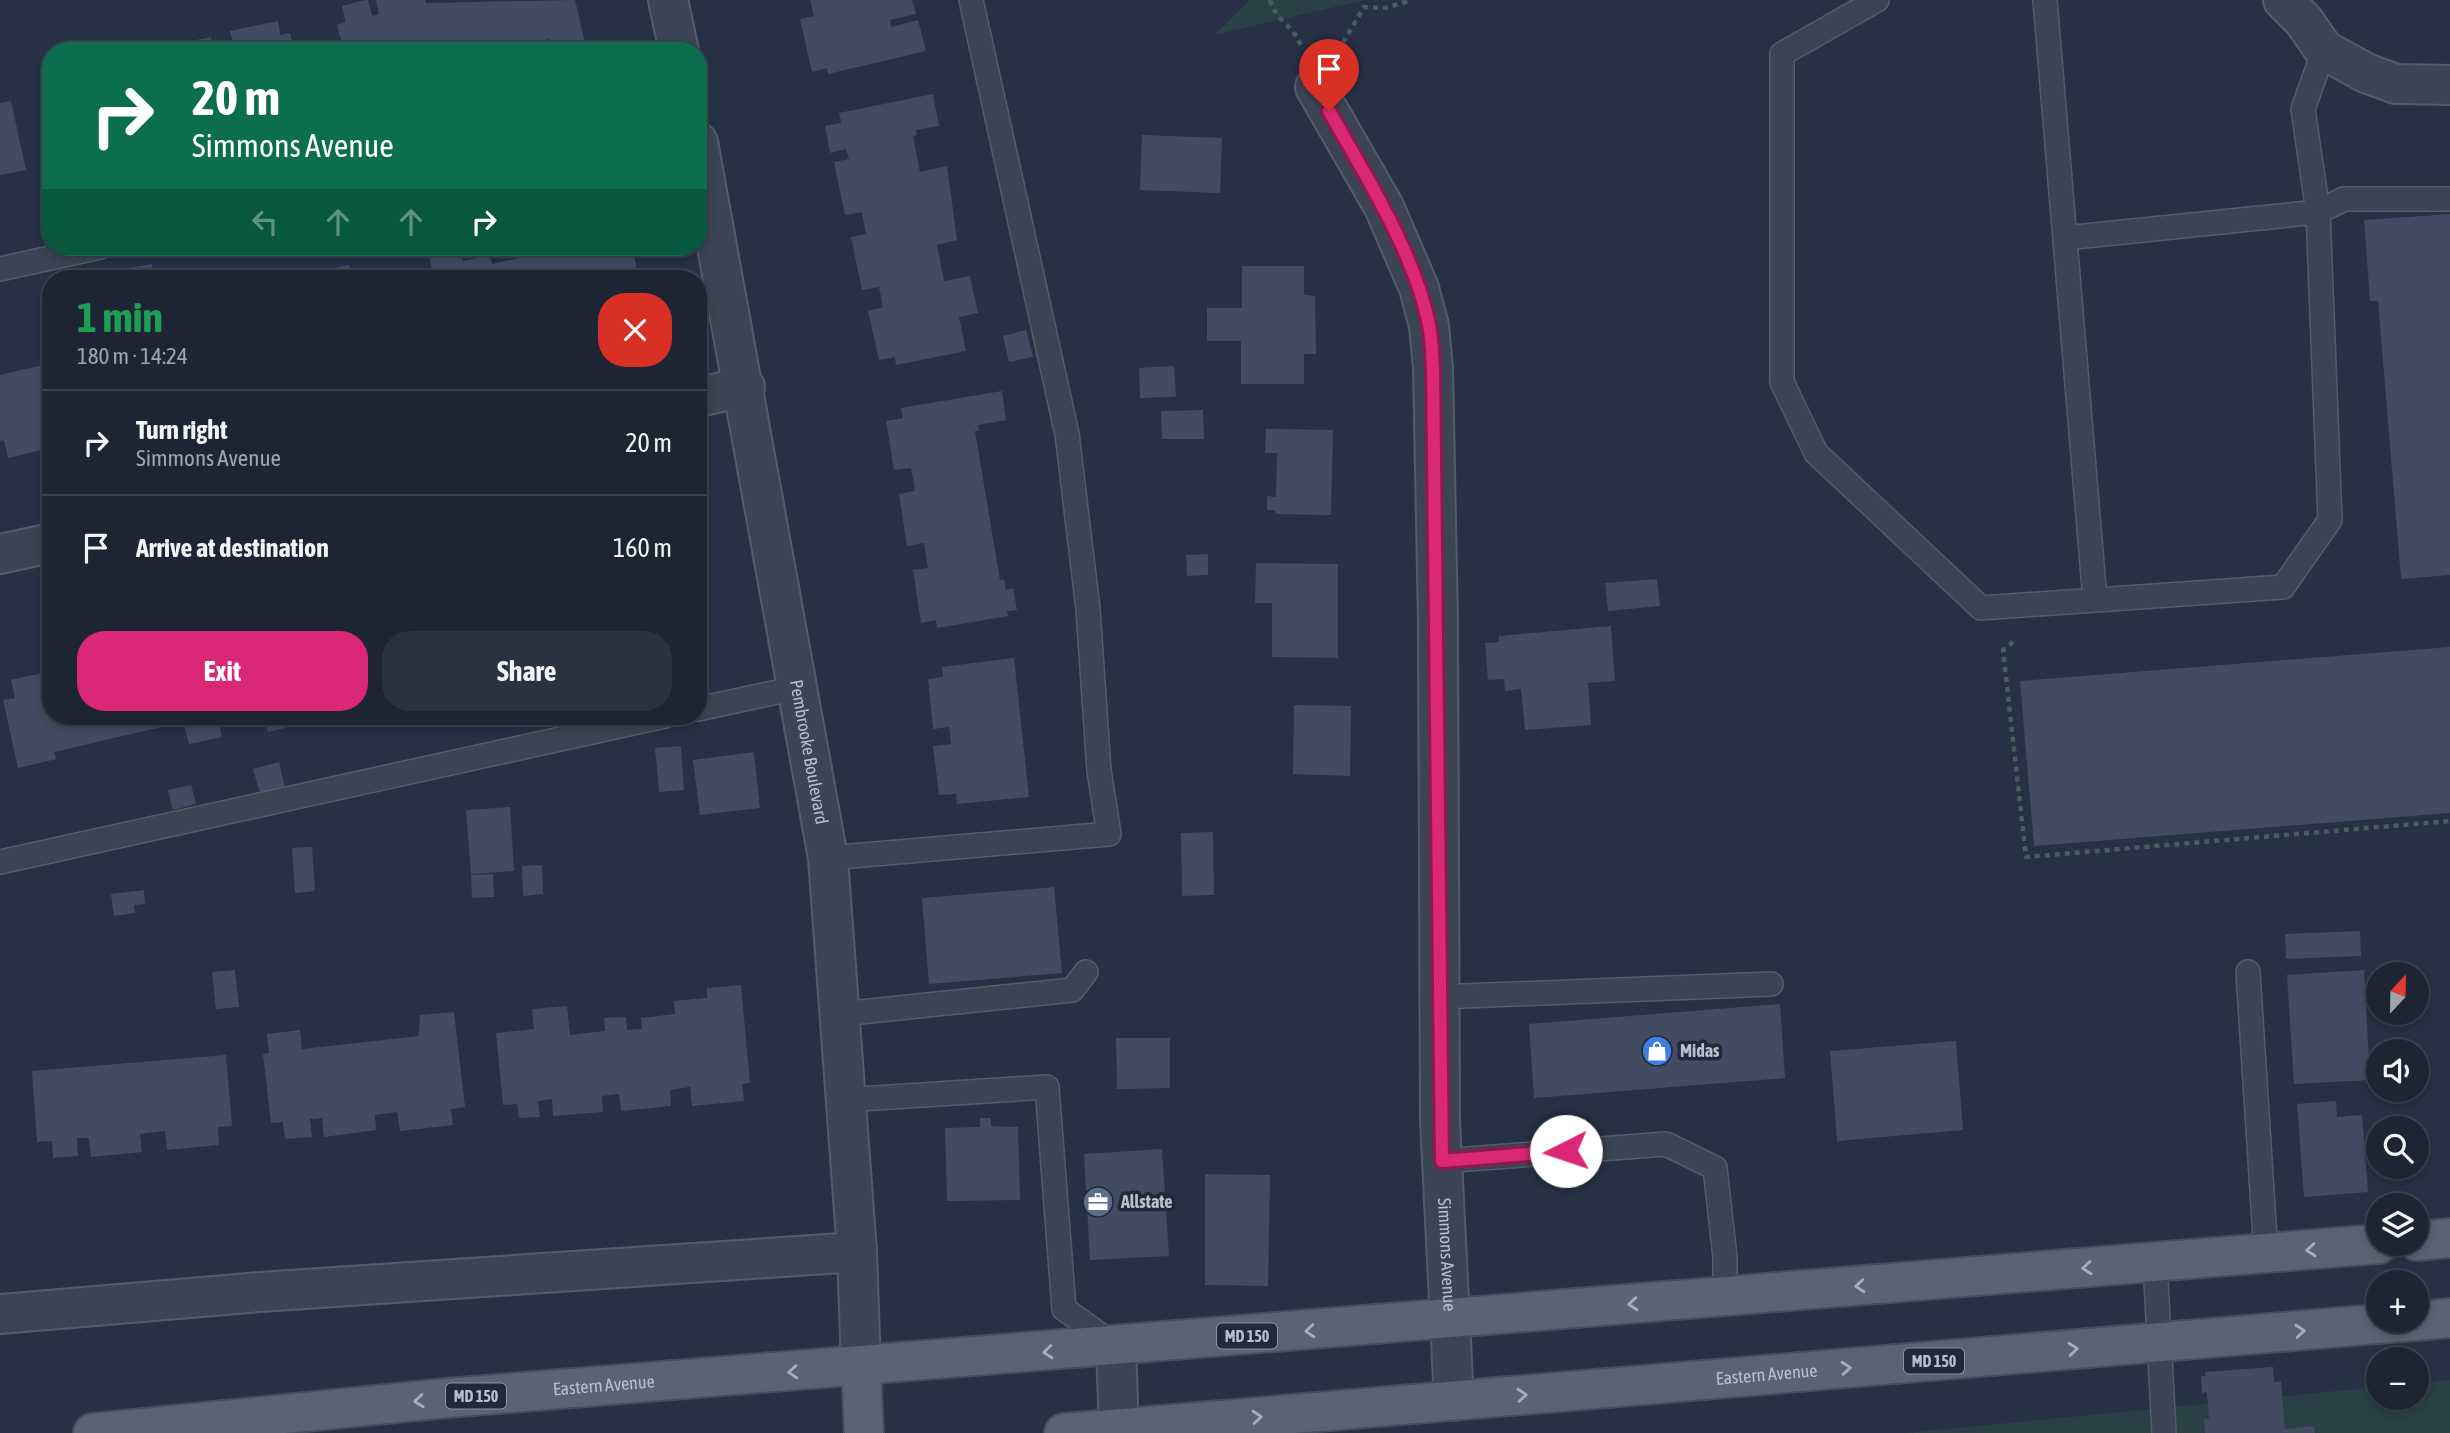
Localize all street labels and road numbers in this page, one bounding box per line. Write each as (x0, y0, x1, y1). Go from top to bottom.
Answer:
street label: Pembrooke Boulevard (786, 678, 833, 826)
street label: Simmons Avenue (1434, 1197, 1461, 1312)
road number: MD 150 (1217, 1324, 1277, 1348)
road number: MD 150 (1904, 1348, 1964, 1373)
street label: Eastern Avenue (1715, 1360, 1818, 1389)
street label: Eastern Avenue (552, 1370, 655, 1400)
road number: MD 150 (446, 1384, 506, 1408)

